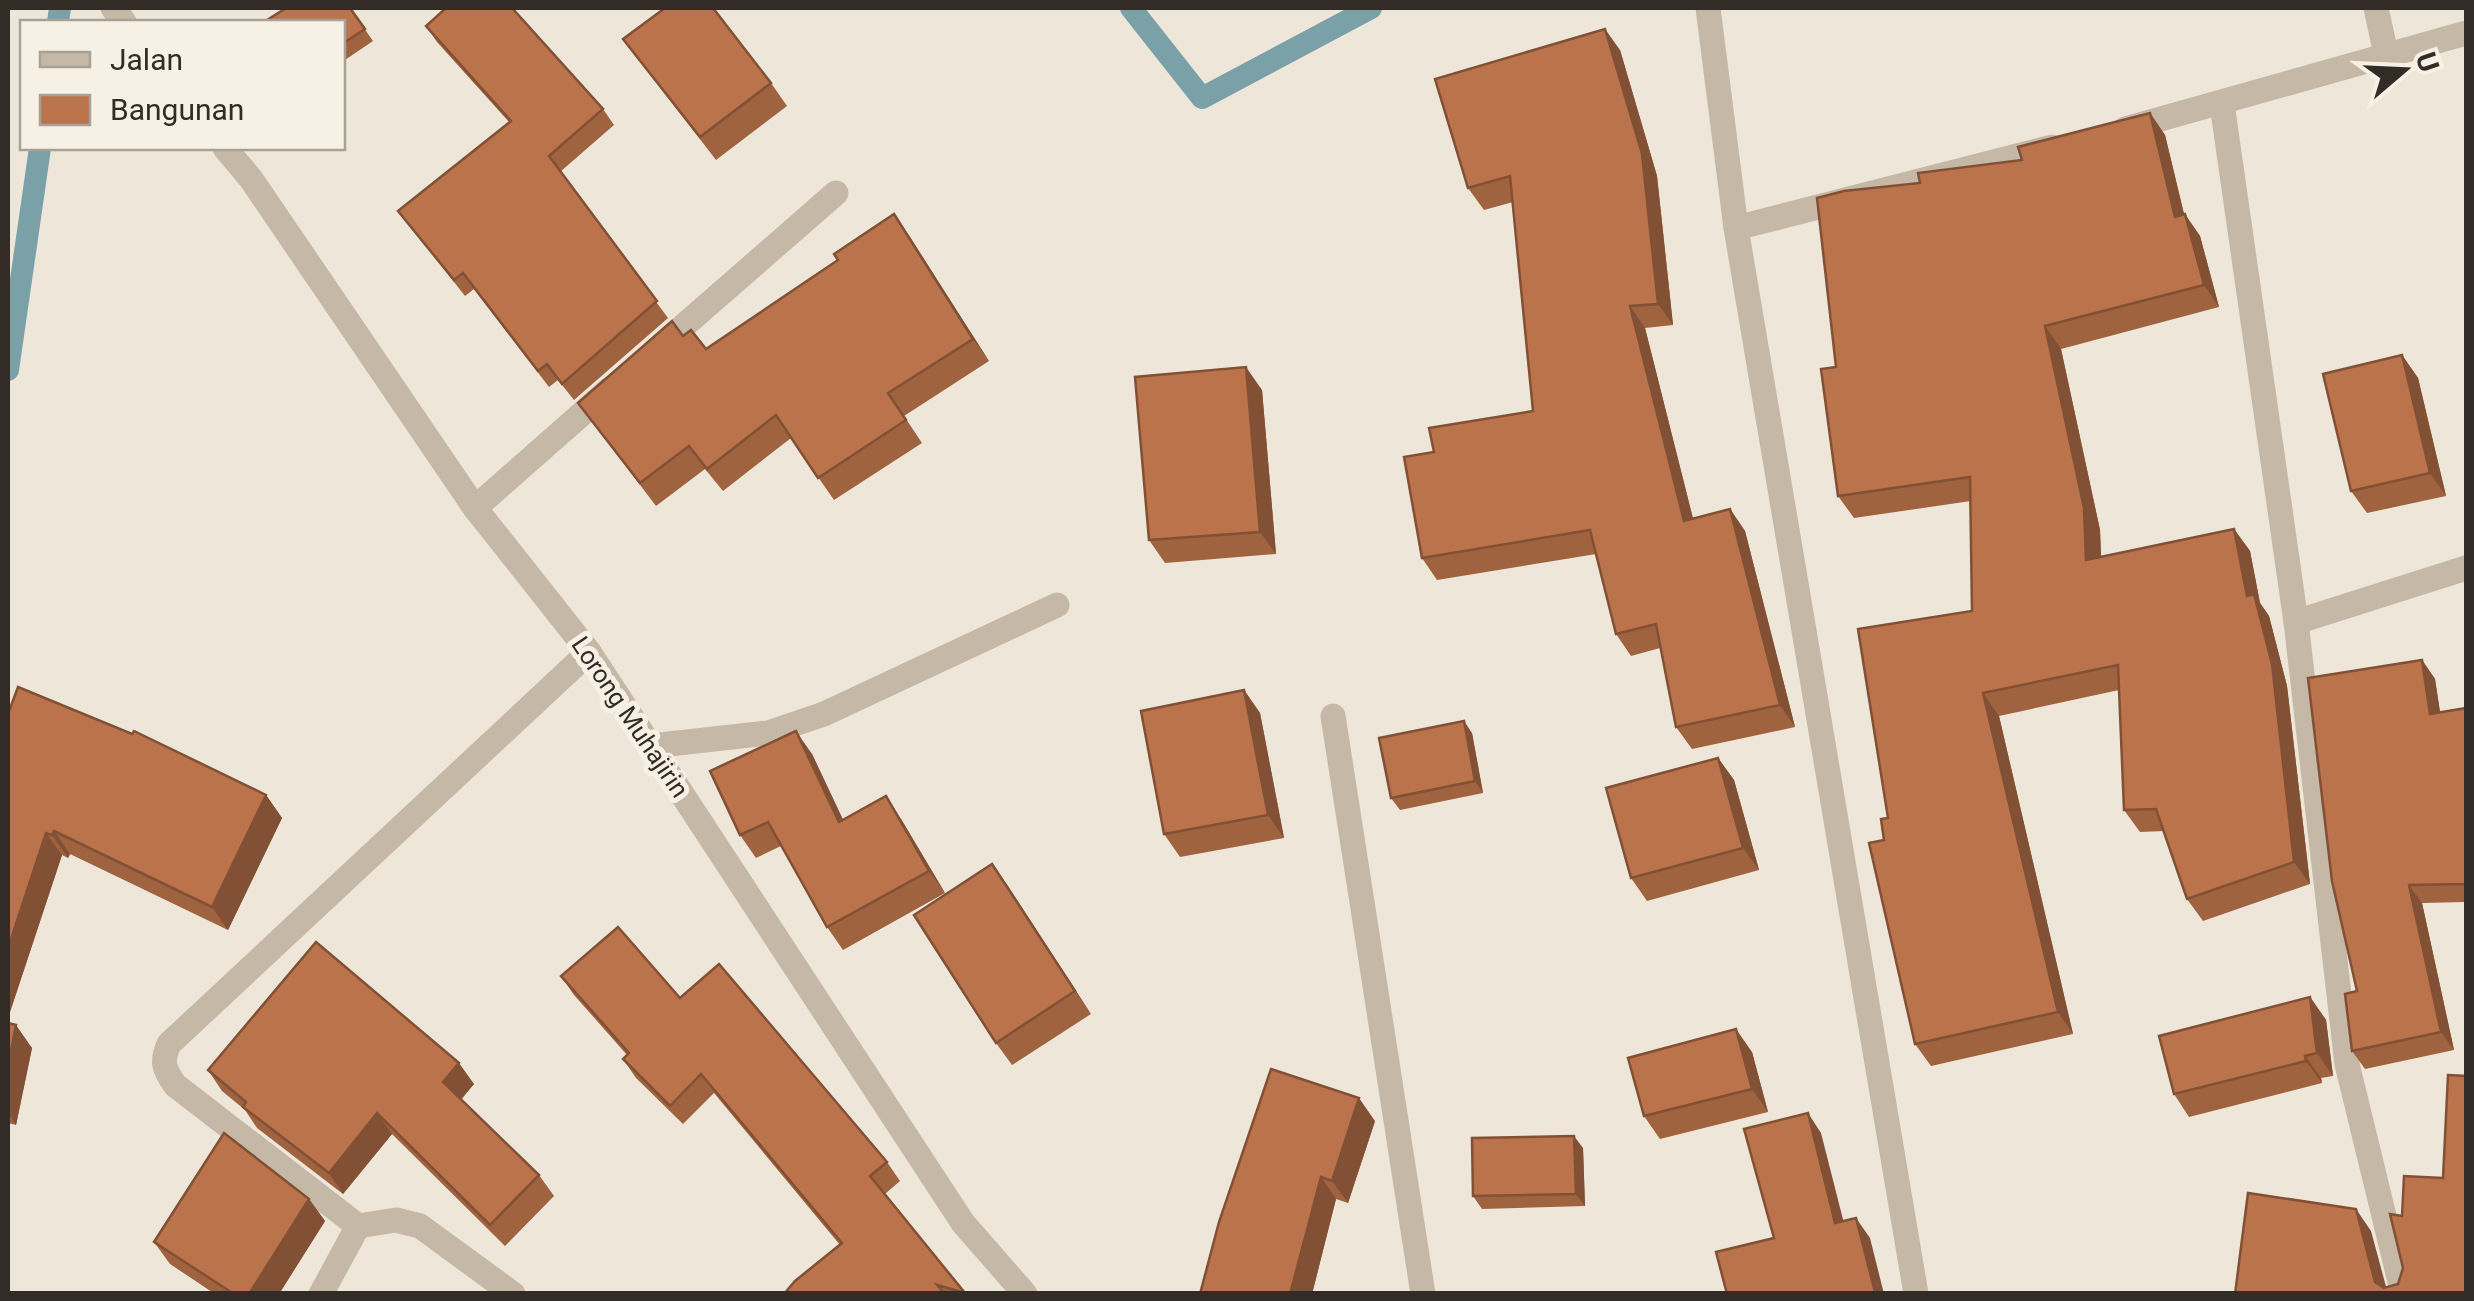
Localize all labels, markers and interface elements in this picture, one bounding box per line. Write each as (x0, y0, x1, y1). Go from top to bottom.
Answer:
legend (20, 20, 345, 150)
north arrow (2354, 20, 2454, 120)
text: Jalan (110, 42, 183, 77)
text: U (2409, 48, 2446, 76)
text: Bangunan (110, 92, 244, 127)
street label: Lorong Muhajirin (566, 631, 694, 803)

